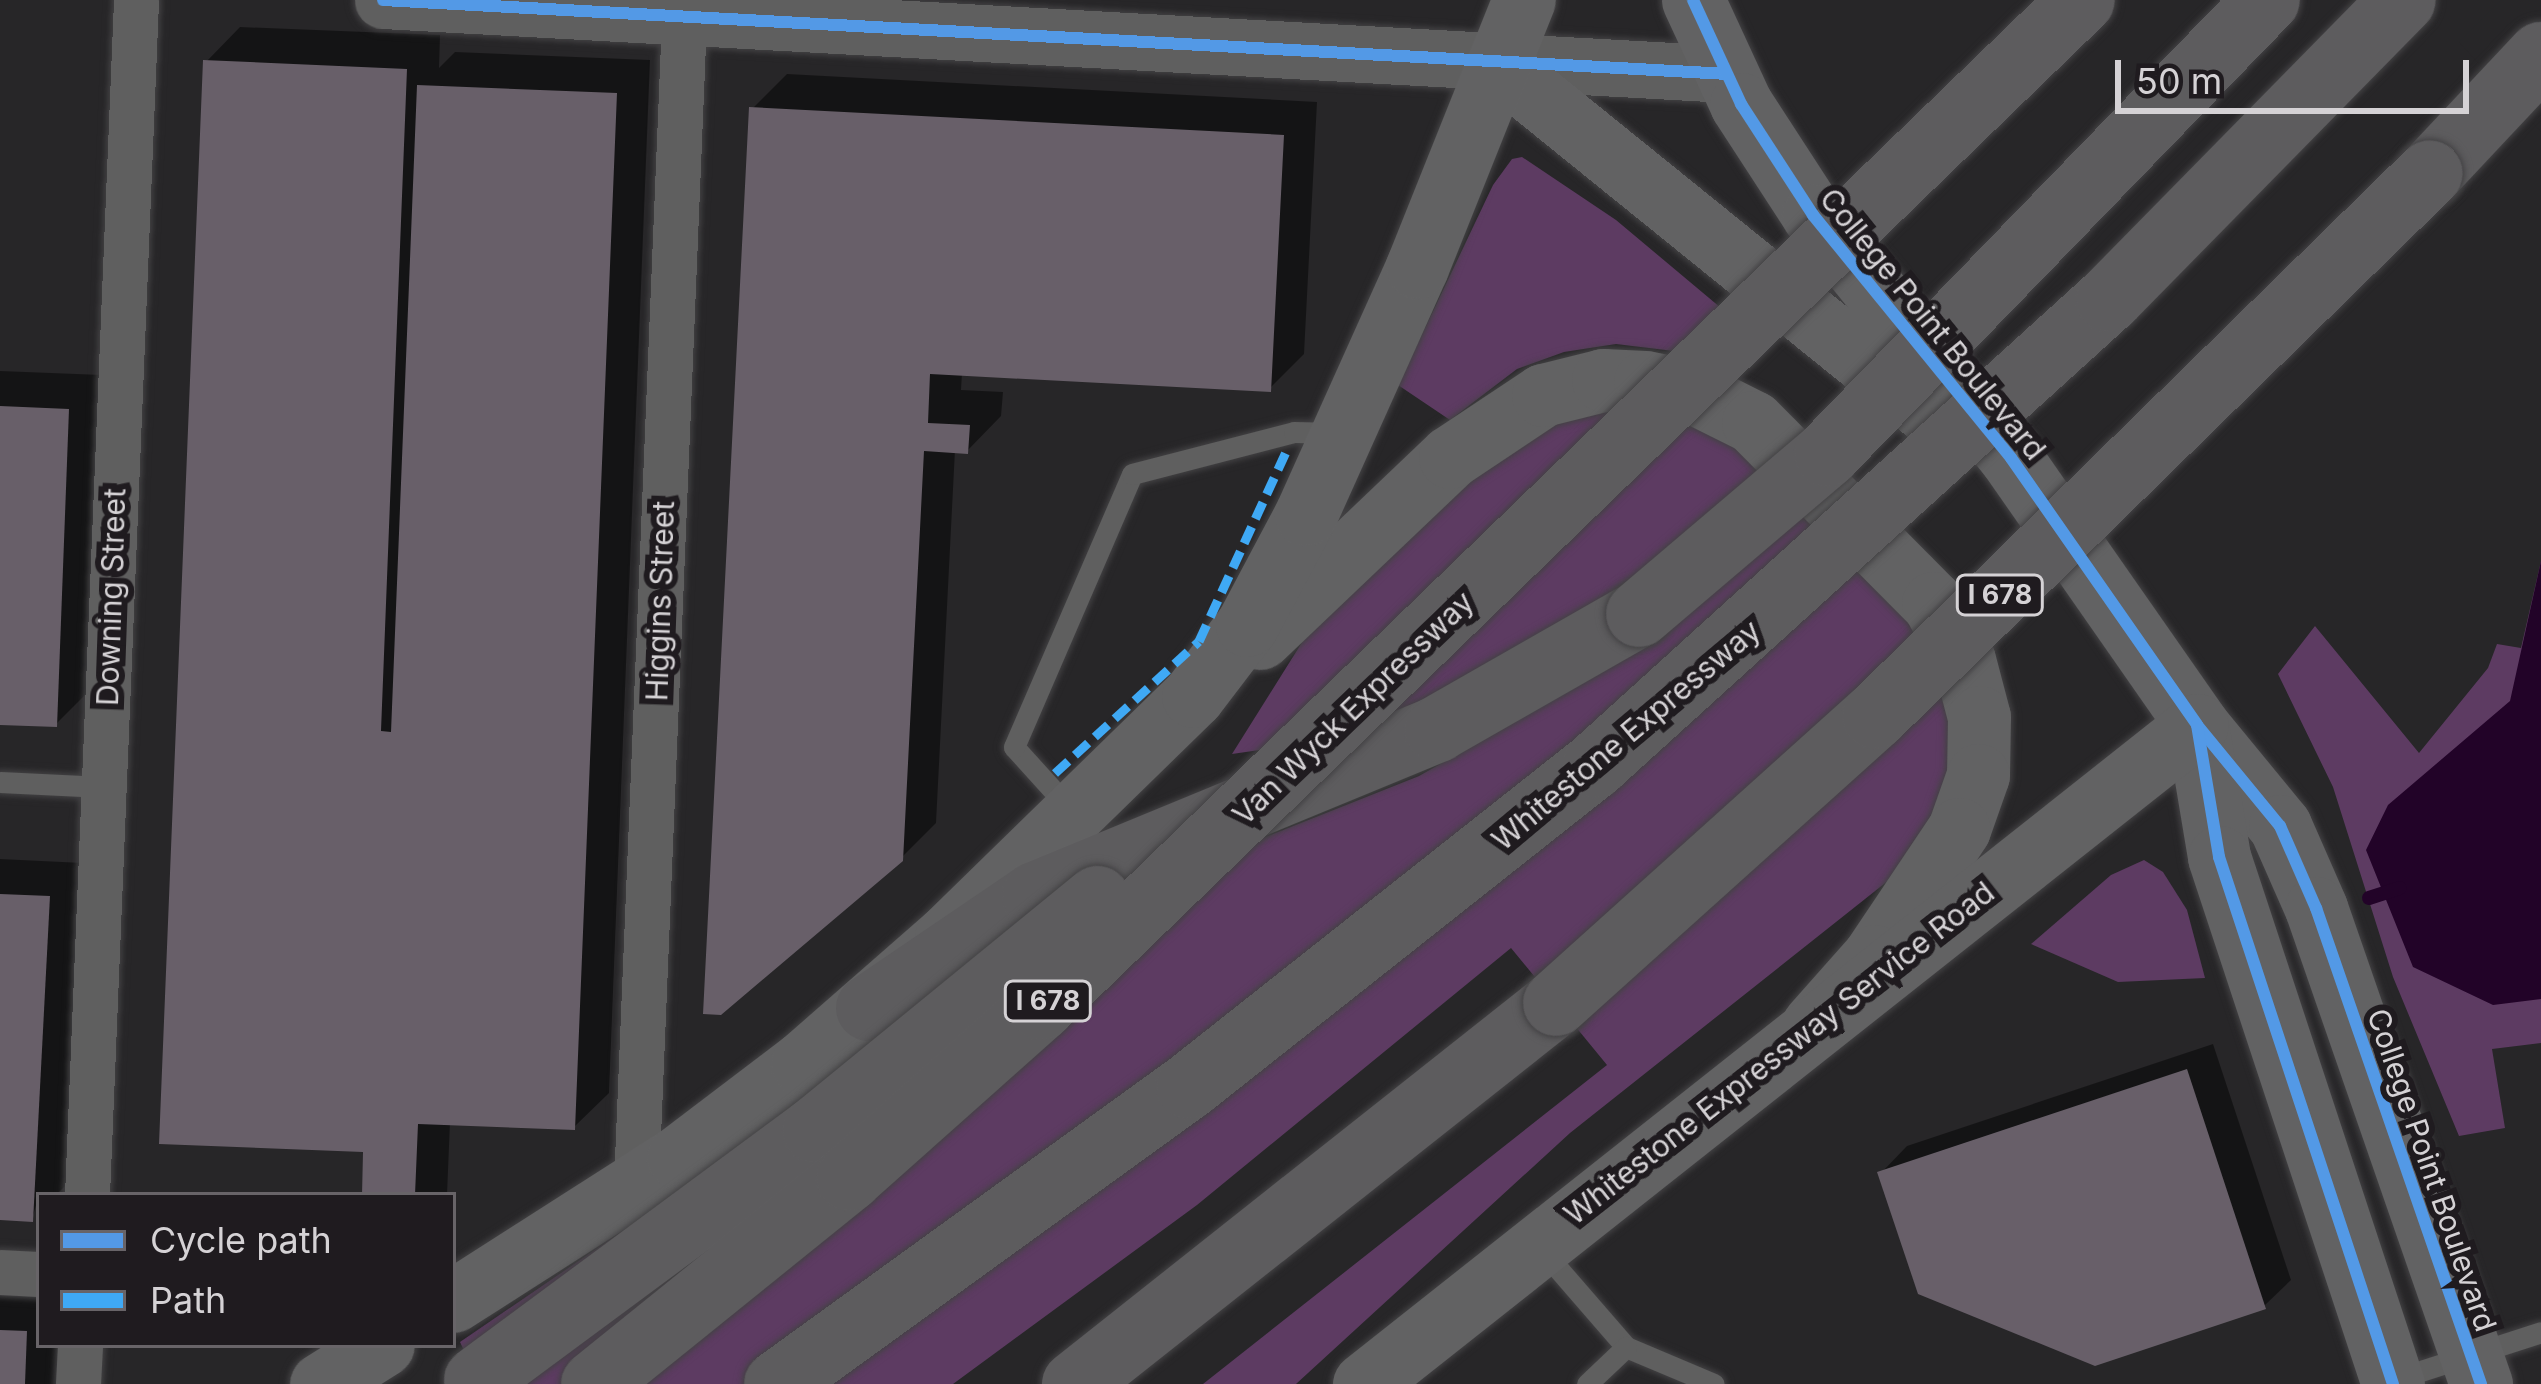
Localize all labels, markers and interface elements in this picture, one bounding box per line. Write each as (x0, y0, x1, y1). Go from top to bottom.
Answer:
scale bar (2121, 36, 2475, 110)
text: 50 m (2136, 59, 2222, 103)
street label: College Point Boulevard (1812, 181, 2054, 467)
street label: Downing Street (89, 488, 133, 706)
street label: Higgins Street (639, 500, 681, 702)
road number: I 678 (1955, 574, 2045, 616)
street label: Van Wyck Expressway (1225, 584, 1481, 832)
street label: Whitestone Expressway (1485, 612, 1767, 858)
street label: Whitestone Expressway Service Road (1557, 874, 2001, 1232)
road number: I 678 (1003, 980, 1093, 1022)
street label: College Point Boulevard (2360, 1004, 2504, 1336)
legend (36, 1192, 456, 1348)
text: Cycle path (150, 1218, 332, 1262)
text: Path (150, 1278, 226, 1322)

